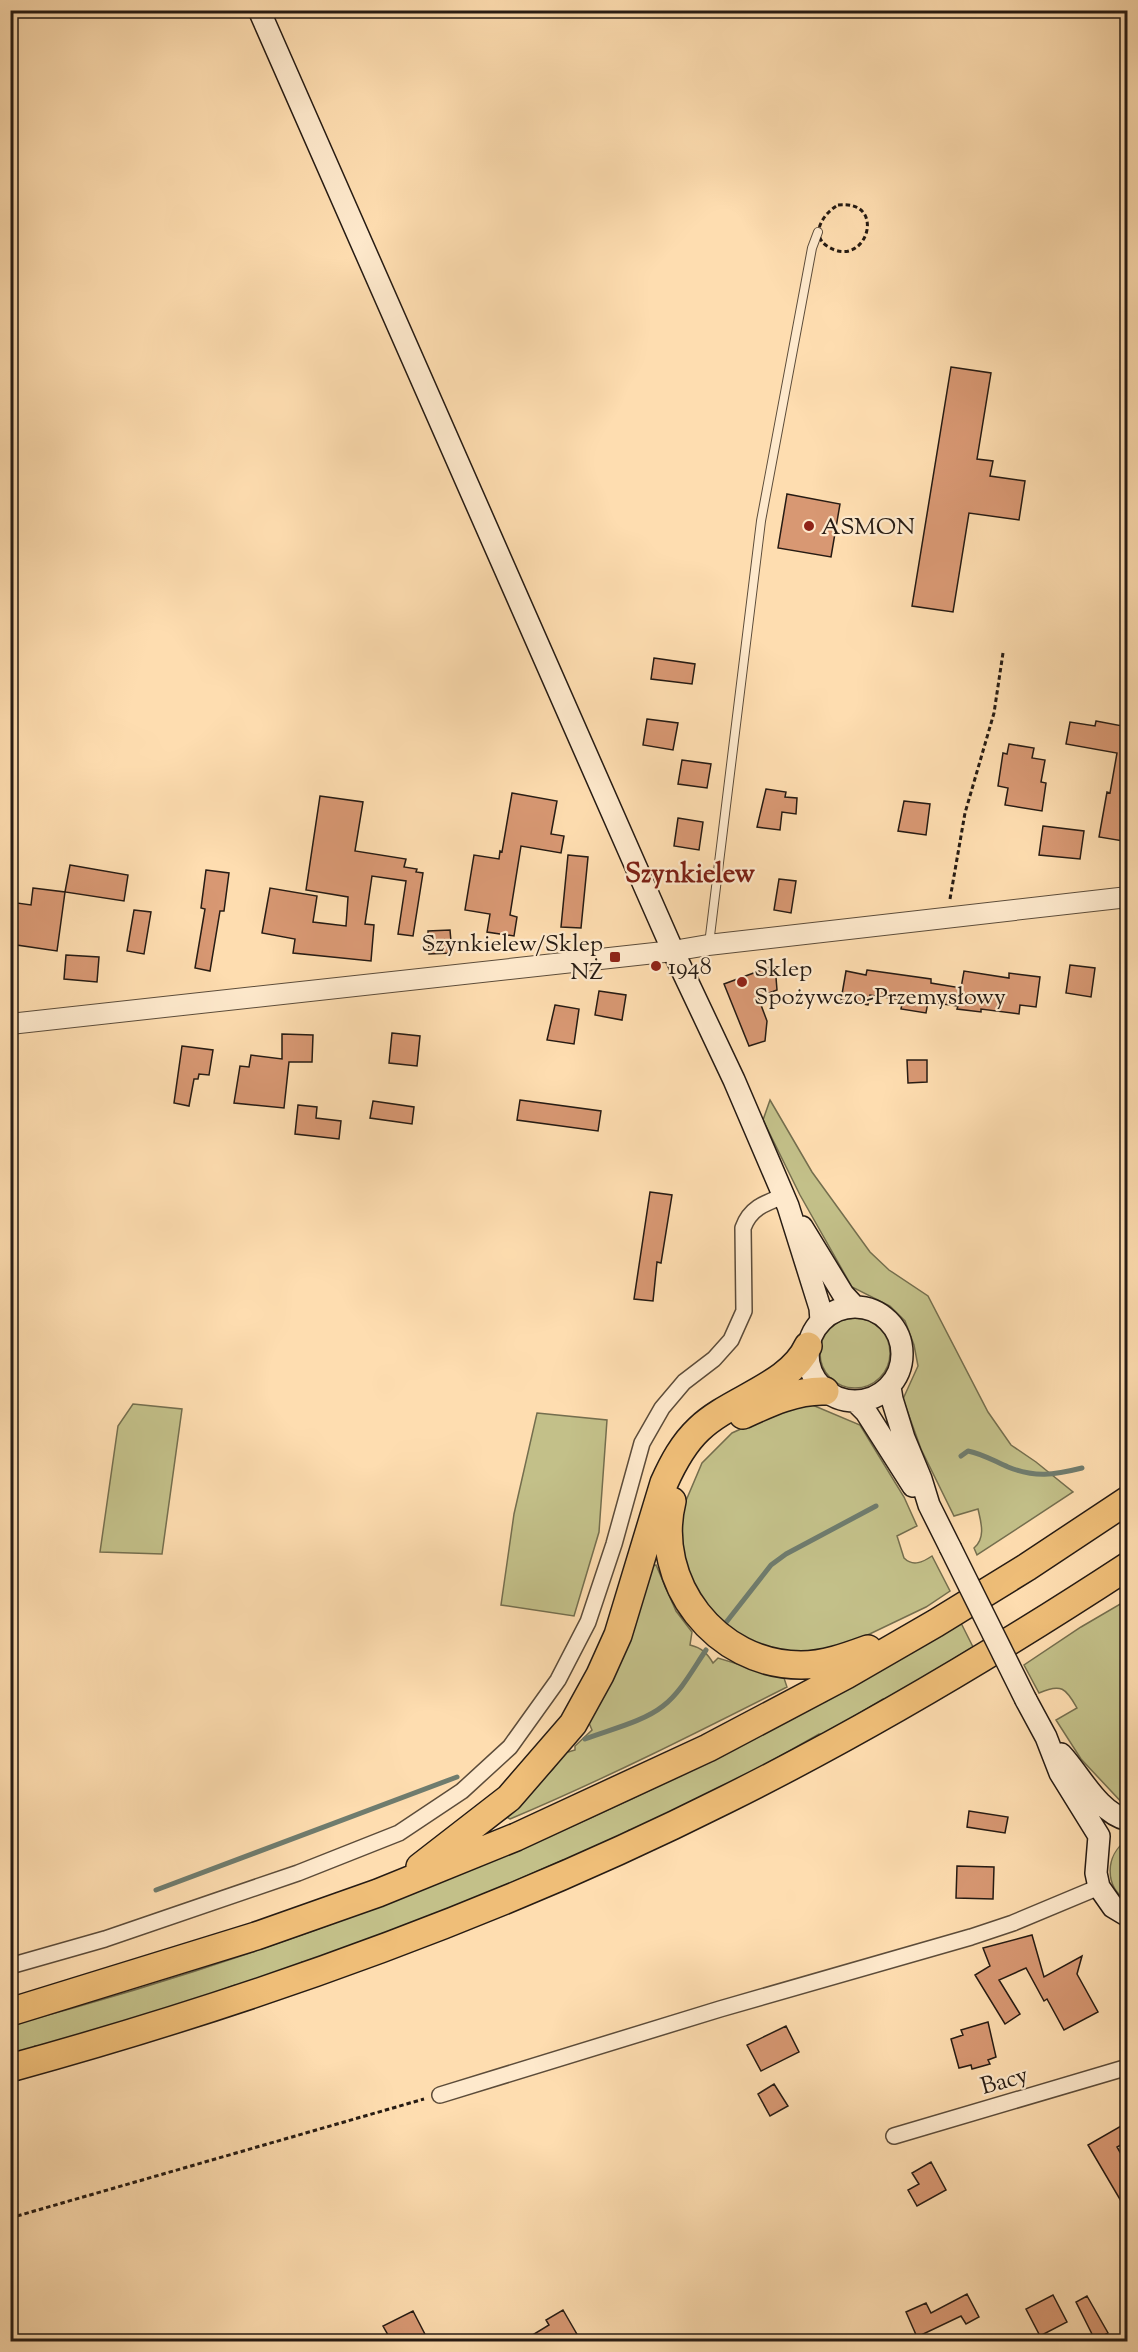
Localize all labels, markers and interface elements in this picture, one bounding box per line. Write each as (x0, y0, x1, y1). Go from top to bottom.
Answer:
place label: ASMON (821, 511, 915, 545)
marker: ASMON (802, 519, 816, 533)
district label: Szynkielew (625, 856, 756, 895)
place label: Szynkielew/Sklep NŻ (421, 928, 603, 990)
marker: Szynkielew/Sklep NŻ (608, 950, 622, 964)
place label: 1948 (668, 951, 712, 985)
place label: Sklep Spożywczo-Przemysłowy (754, 953, 1006, 1015)
marker: 1948 (649, 959, 663, 973)
marker: Sklep Spożywczo-Przemysłowy (735, 975, 749, 989)
street label: Bacy (977, 2059, 1032, 2105)

